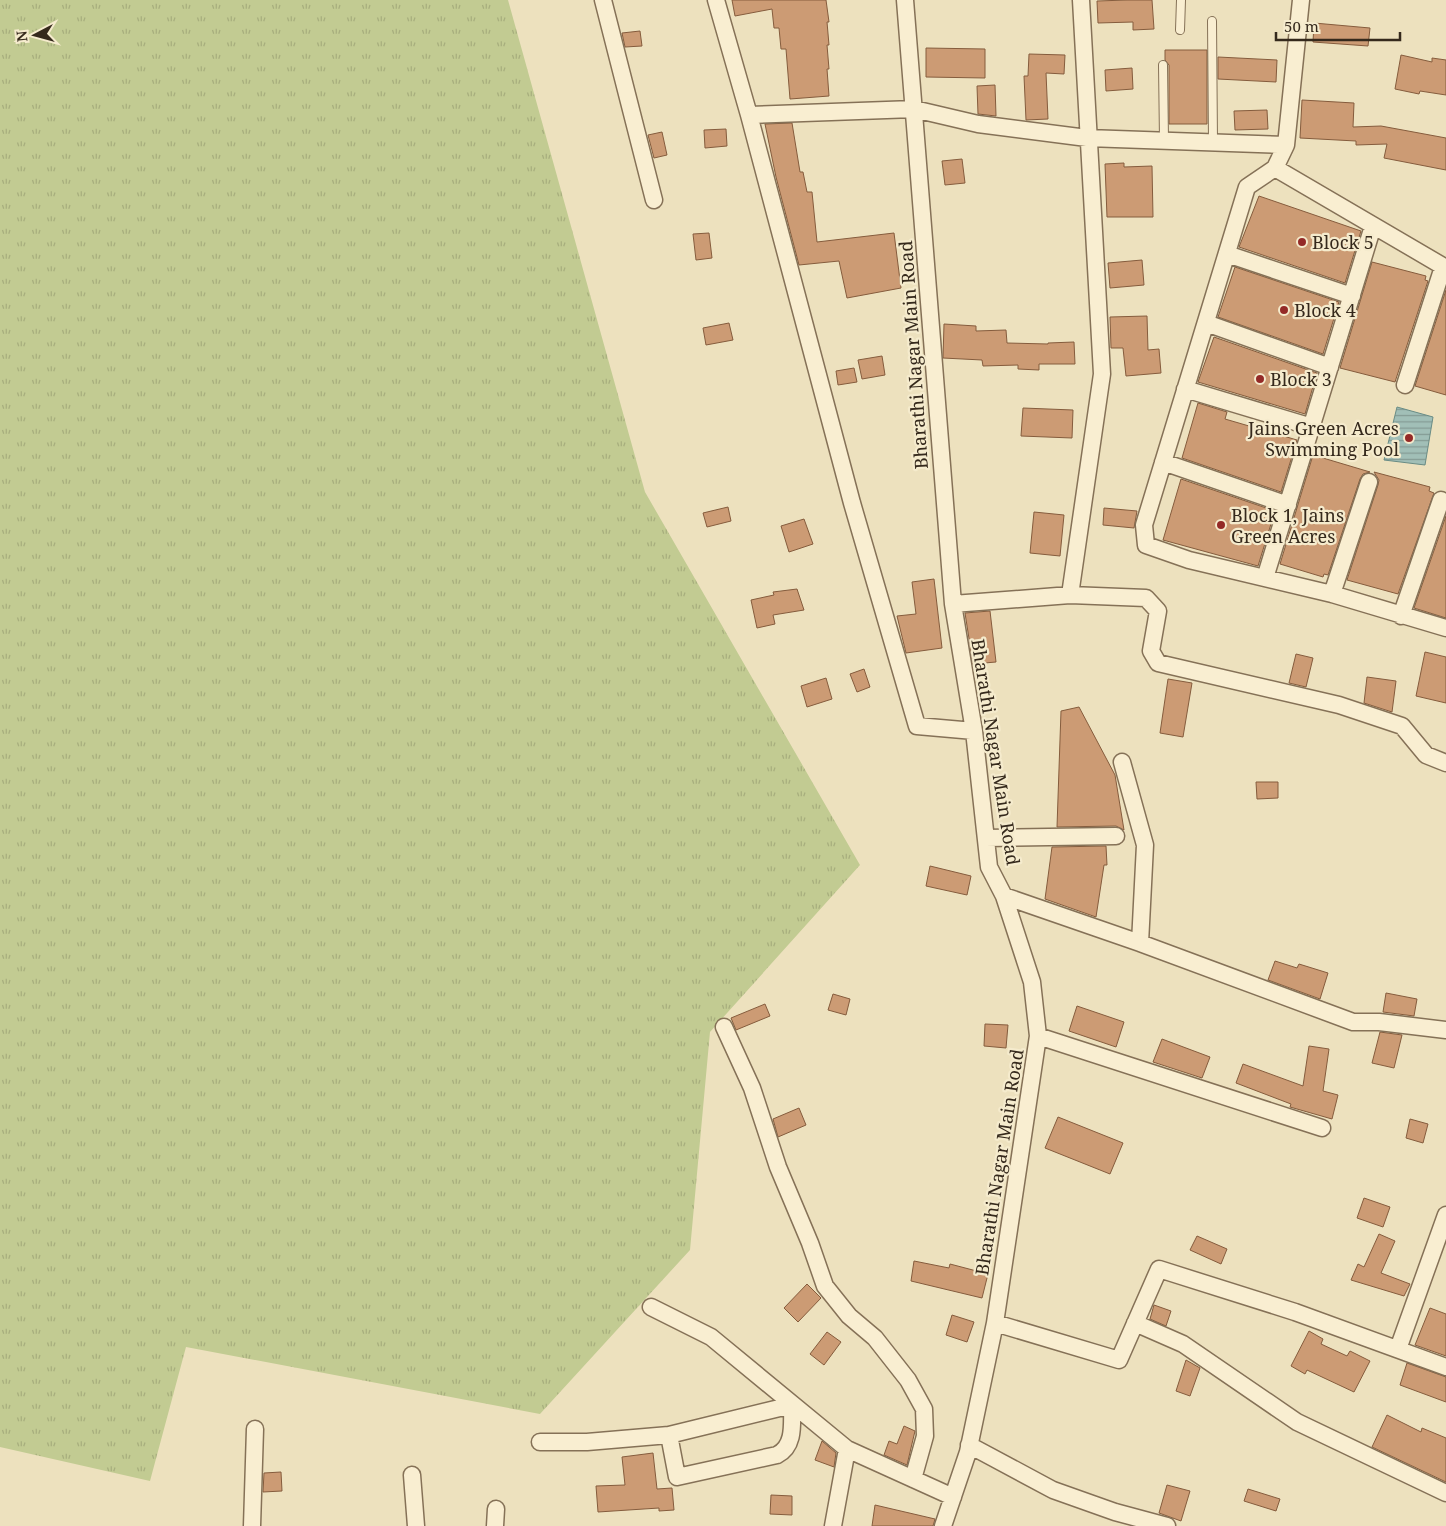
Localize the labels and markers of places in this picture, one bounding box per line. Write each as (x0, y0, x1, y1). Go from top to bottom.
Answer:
place label: Block 5 (1312, 230, 1374, 254)
marker: Block 5 (1296, 236, 1308, 248)
place label: Block 4 (1294, 298, 1356, 322)
marker: Block 4 (1278, 304, 1290, 316)
place label: Block 3 (1270, 367, 1332, 391)
marker: Block 3 (1254, 373, 1266, 385)
place label: Jains Green Acres Swimming Pool (1247, 416, 1399, 461)
marker: Jains Green Acres Swimming Pool (1403, 432, 1415, 444)
place label: Block 1, Jains Green Acres (1231, 503, 1344, 548)
marker: Block 1, Jains Green Acres (1215, 519, 1227, 531)

